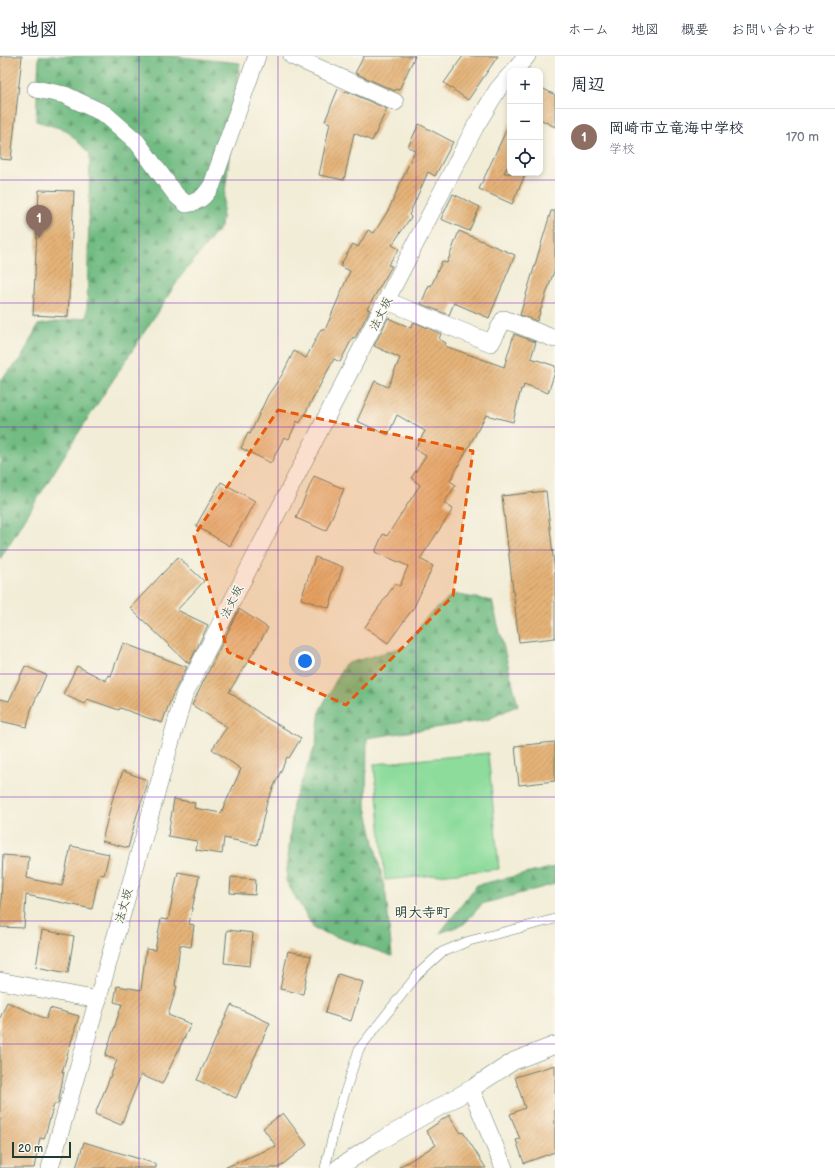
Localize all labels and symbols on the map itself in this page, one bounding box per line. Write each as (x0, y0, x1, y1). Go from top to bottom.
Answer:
pin: 1 (26, 205, 52, 238)
street label: 法丈坂 (366, 295, 396, 333)
street label: 法丈坂 (217, 583, 247, 621)
your location (295, 651, 315, 671)
street label: 法丈坂 (112, 887, 136, 925)
district label: 明大寺町 (394, 904, 450, 921)
scale bar (12, 1140, 71, 1159)

